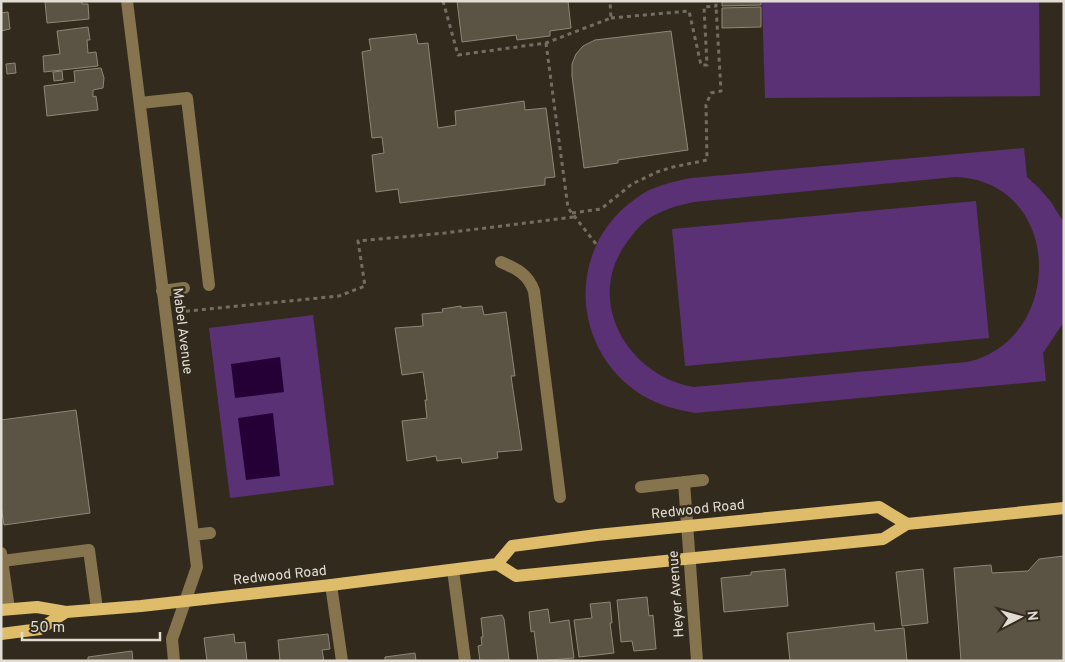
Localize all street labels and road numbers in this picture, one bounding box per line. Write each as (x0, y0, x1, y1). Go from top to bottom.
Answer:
street label: Mabel Avenue (168, 287, 196, 375)
street label: Redwood Road (650, 497, 746, 523)
street label: Heyer Avenue (665, 550, 689, 638)
street label: Redwood Road (232, 563, 328, 589)

